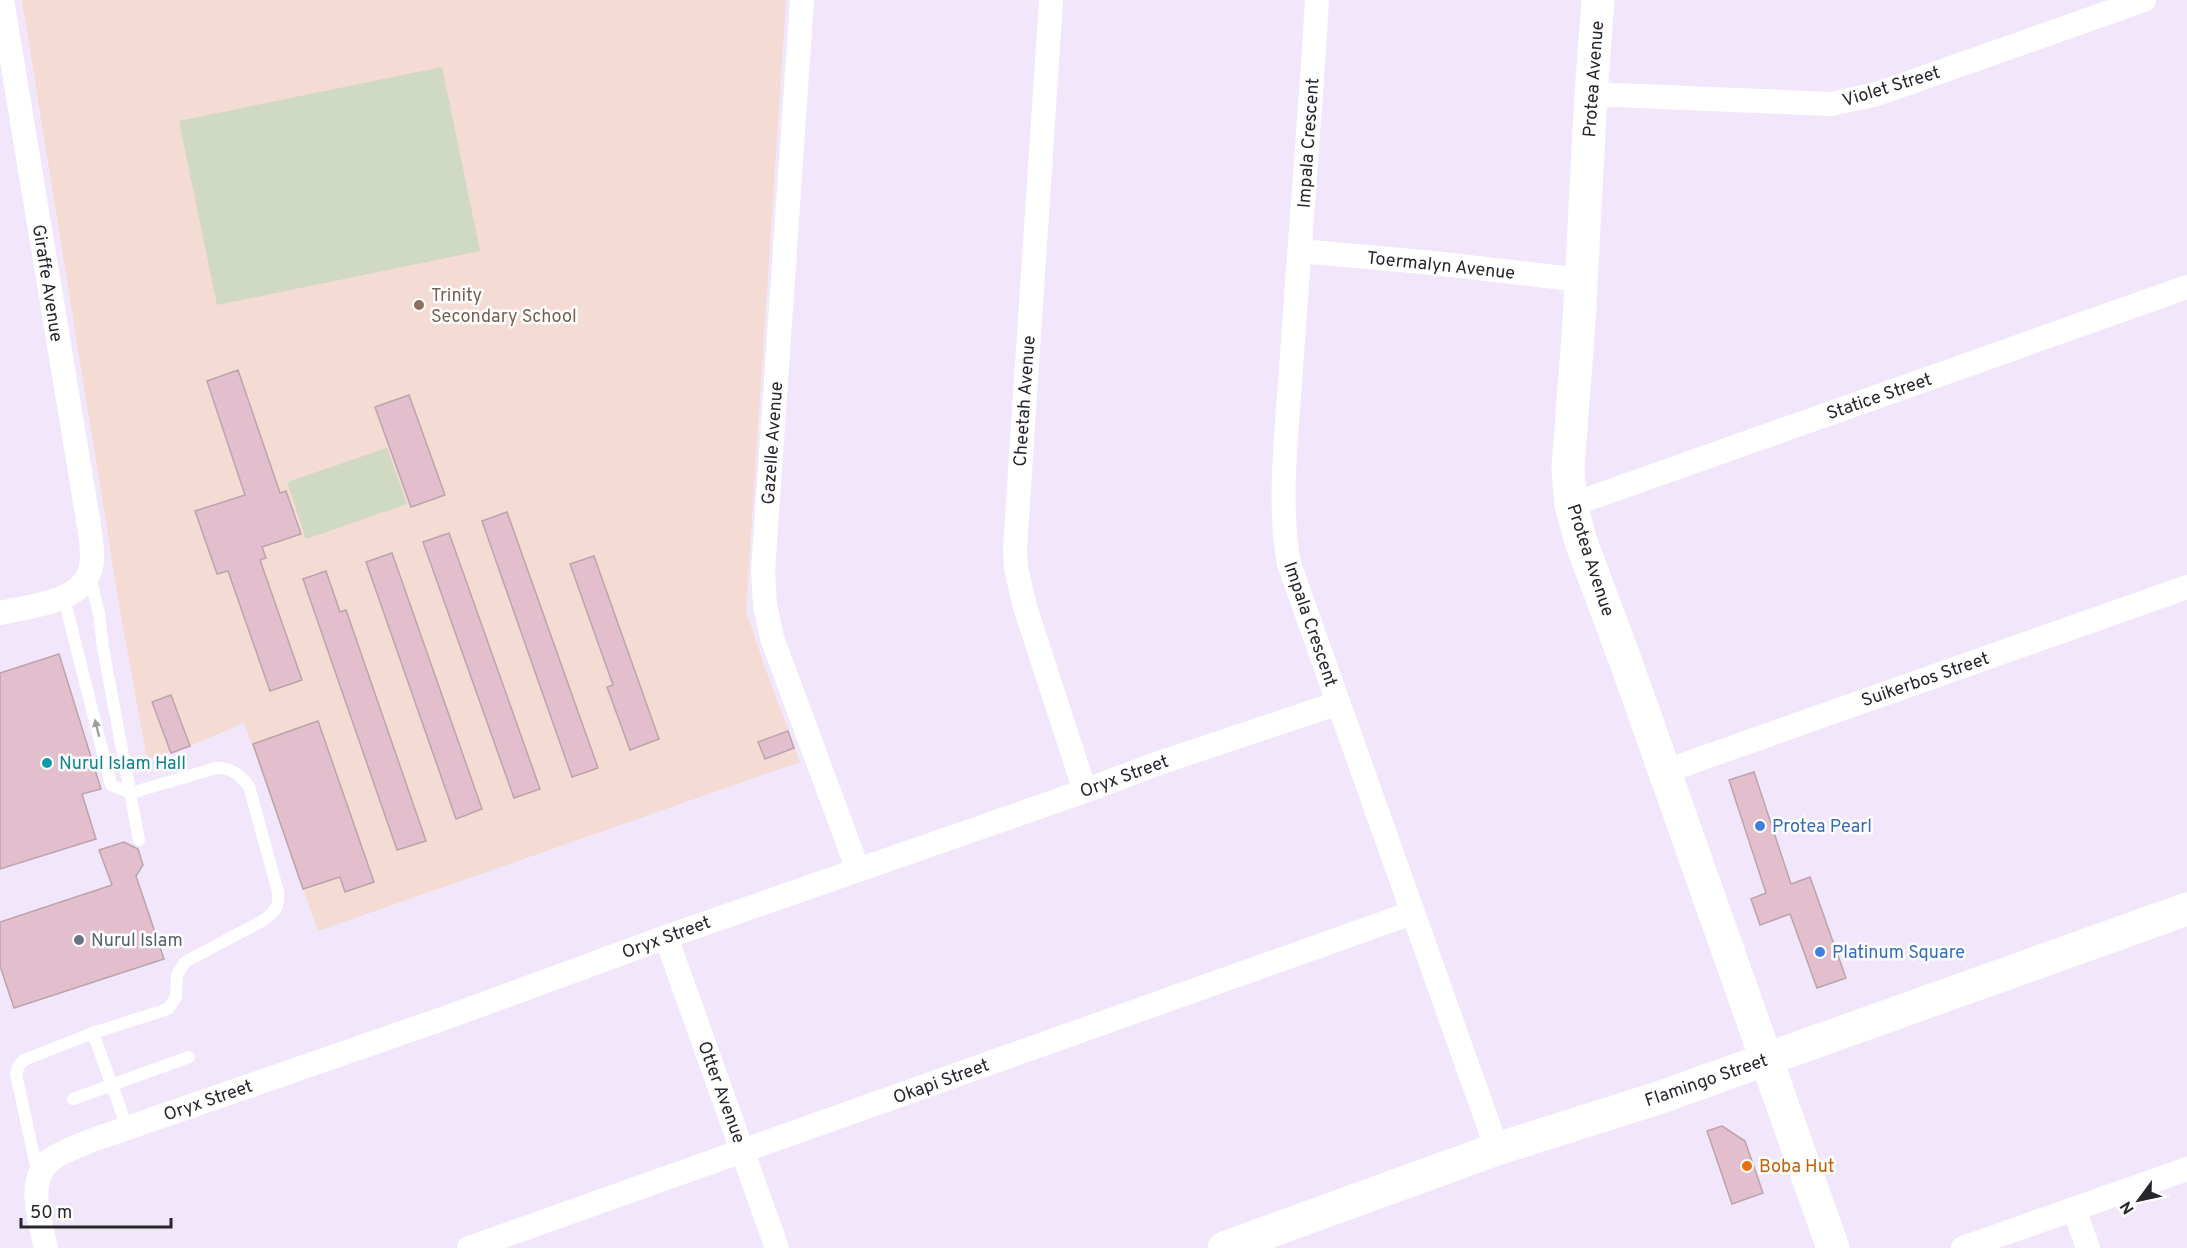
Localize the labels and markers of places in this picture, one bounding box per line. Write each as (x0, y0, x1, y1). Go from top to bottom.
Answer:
place label: Trinity Secondary School (431, 285, 577, 329)
marker: Trinity Secondary School (412, 298, 426, 312)
place label: Nurul Islam Hall (59, 753, 186, 776)
marker: Nurul Islam Hall (40, 756, 54, 770)
place label: Protea Pearl (1772, 816, 1872, 839)
marker: Protea Pearl (1753, 819, 1767, 833)
place label: Nurul Islam (91, 930, 183, 953)
marker: Nurul Islam (72, 933, 86, 947)
place label: Platinum Square (1832, 942, 1965, 965)
marker: Platinum Square (1813, 945, 1827, 959)
place label: Boba Hut (1759, 1156, 1835, 1179)
marker: Boba Hut (1740, 1159, 1754, 1173)

